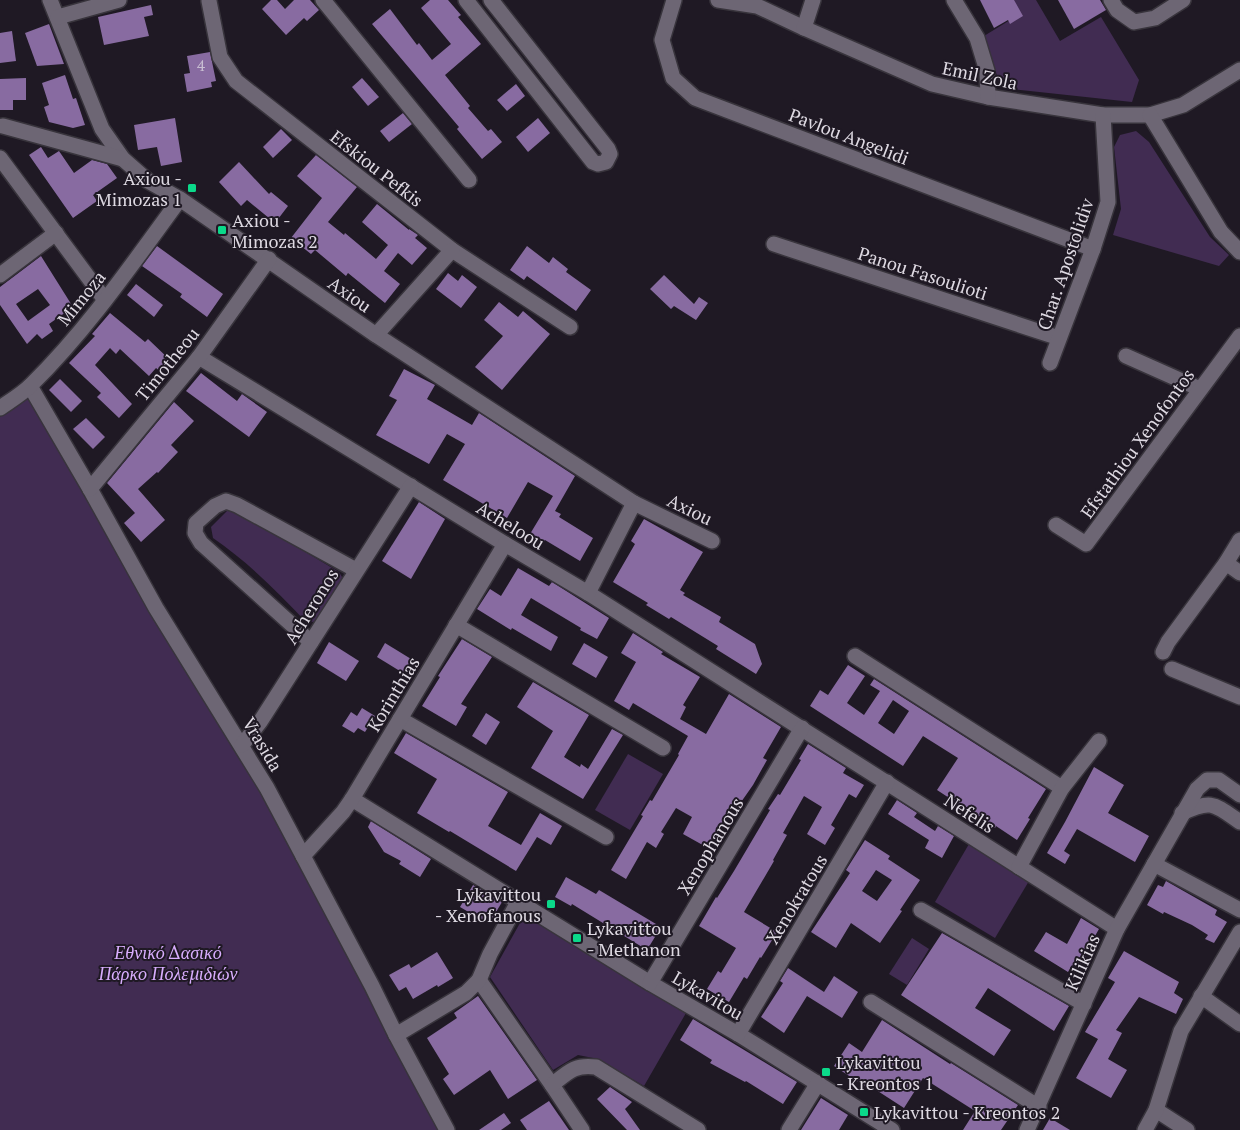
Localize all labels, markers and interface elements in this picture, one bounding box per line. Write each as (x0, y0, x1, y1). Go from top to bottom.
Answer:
house number: 4 (197, 55, 205, 75)
street label: Emil Zola (940, 55, 1020, 95)
street label: Pavlou Angelidi (786, 102, 912, 170)
street label: Efskiou Pefkis (326, 124, 428, 212)
place label: Axiou - Mimozas 1 (96, 166, 182, 211)
marker: Axiou - Mimozas 1 (186, 182, 198, 194)
street label: Char. Apostolidiv (1031, 194, 1099, 333)
place label: Axiou - Mimozas 2 (232, 208, 318, 253)
marker: Axiou - Mimozas 2 (216, 224, 228, 236)
street label: Panou Fasoulioti (855, 241, 991, 305)
street label: Mimoza (51, 266, 111, 330)
street label: Axiou (324, 271, 376, 317)
street label: Timotheou (130, 322, 204, 406)
street label: Efstathiou Xenofontos (1075, 363, 1199, 523)
street label: Axiou (663, 488, 717, 530)
street label: Acheloou (473, 495, 549, 555)
street label: Acheronos (278, 564, 344, 648)
street label: Korinthias (361, 652, 425, 736)
street label: Vrasida (237, 712, 289, 776)
street label: Nefelis (940, 788, 1000, 838)
street label: Xenophanous (672, 793, 748, 899)
street label: Xenokratous (760, 850, 832, 948)
place label: Lykavittou - Xenofanous (435, 882, 541, 927)
marker: Lykavittou - Xenofanous (545, 898, 557, 910)
place label: Lykavittou - Methanon (587, 916, 681, 961)
street label: Kilikias (1059, 930, 1105, 994)
marker: Lykavittou - Methanon (571, 932, 583, 944)
park label: Εθνικό Δασικό Πάρκο Πολεμιδιών (97, 940, 238, 985)
street label: Lykavitou (668, 965, 748, 1025)
place label: Lykavittou - Kreontos 1 (836, 1050, 934, 1095)
marker: Lykavittou - Kreontos 1 (820, 1066, 832, 1078)
place label: Lykavittou - Kreontos 2 (874, 1100, 1060, 1124)
marker: Lykavittou - Kreontos 2 (858, 1106, 870, 1118)

